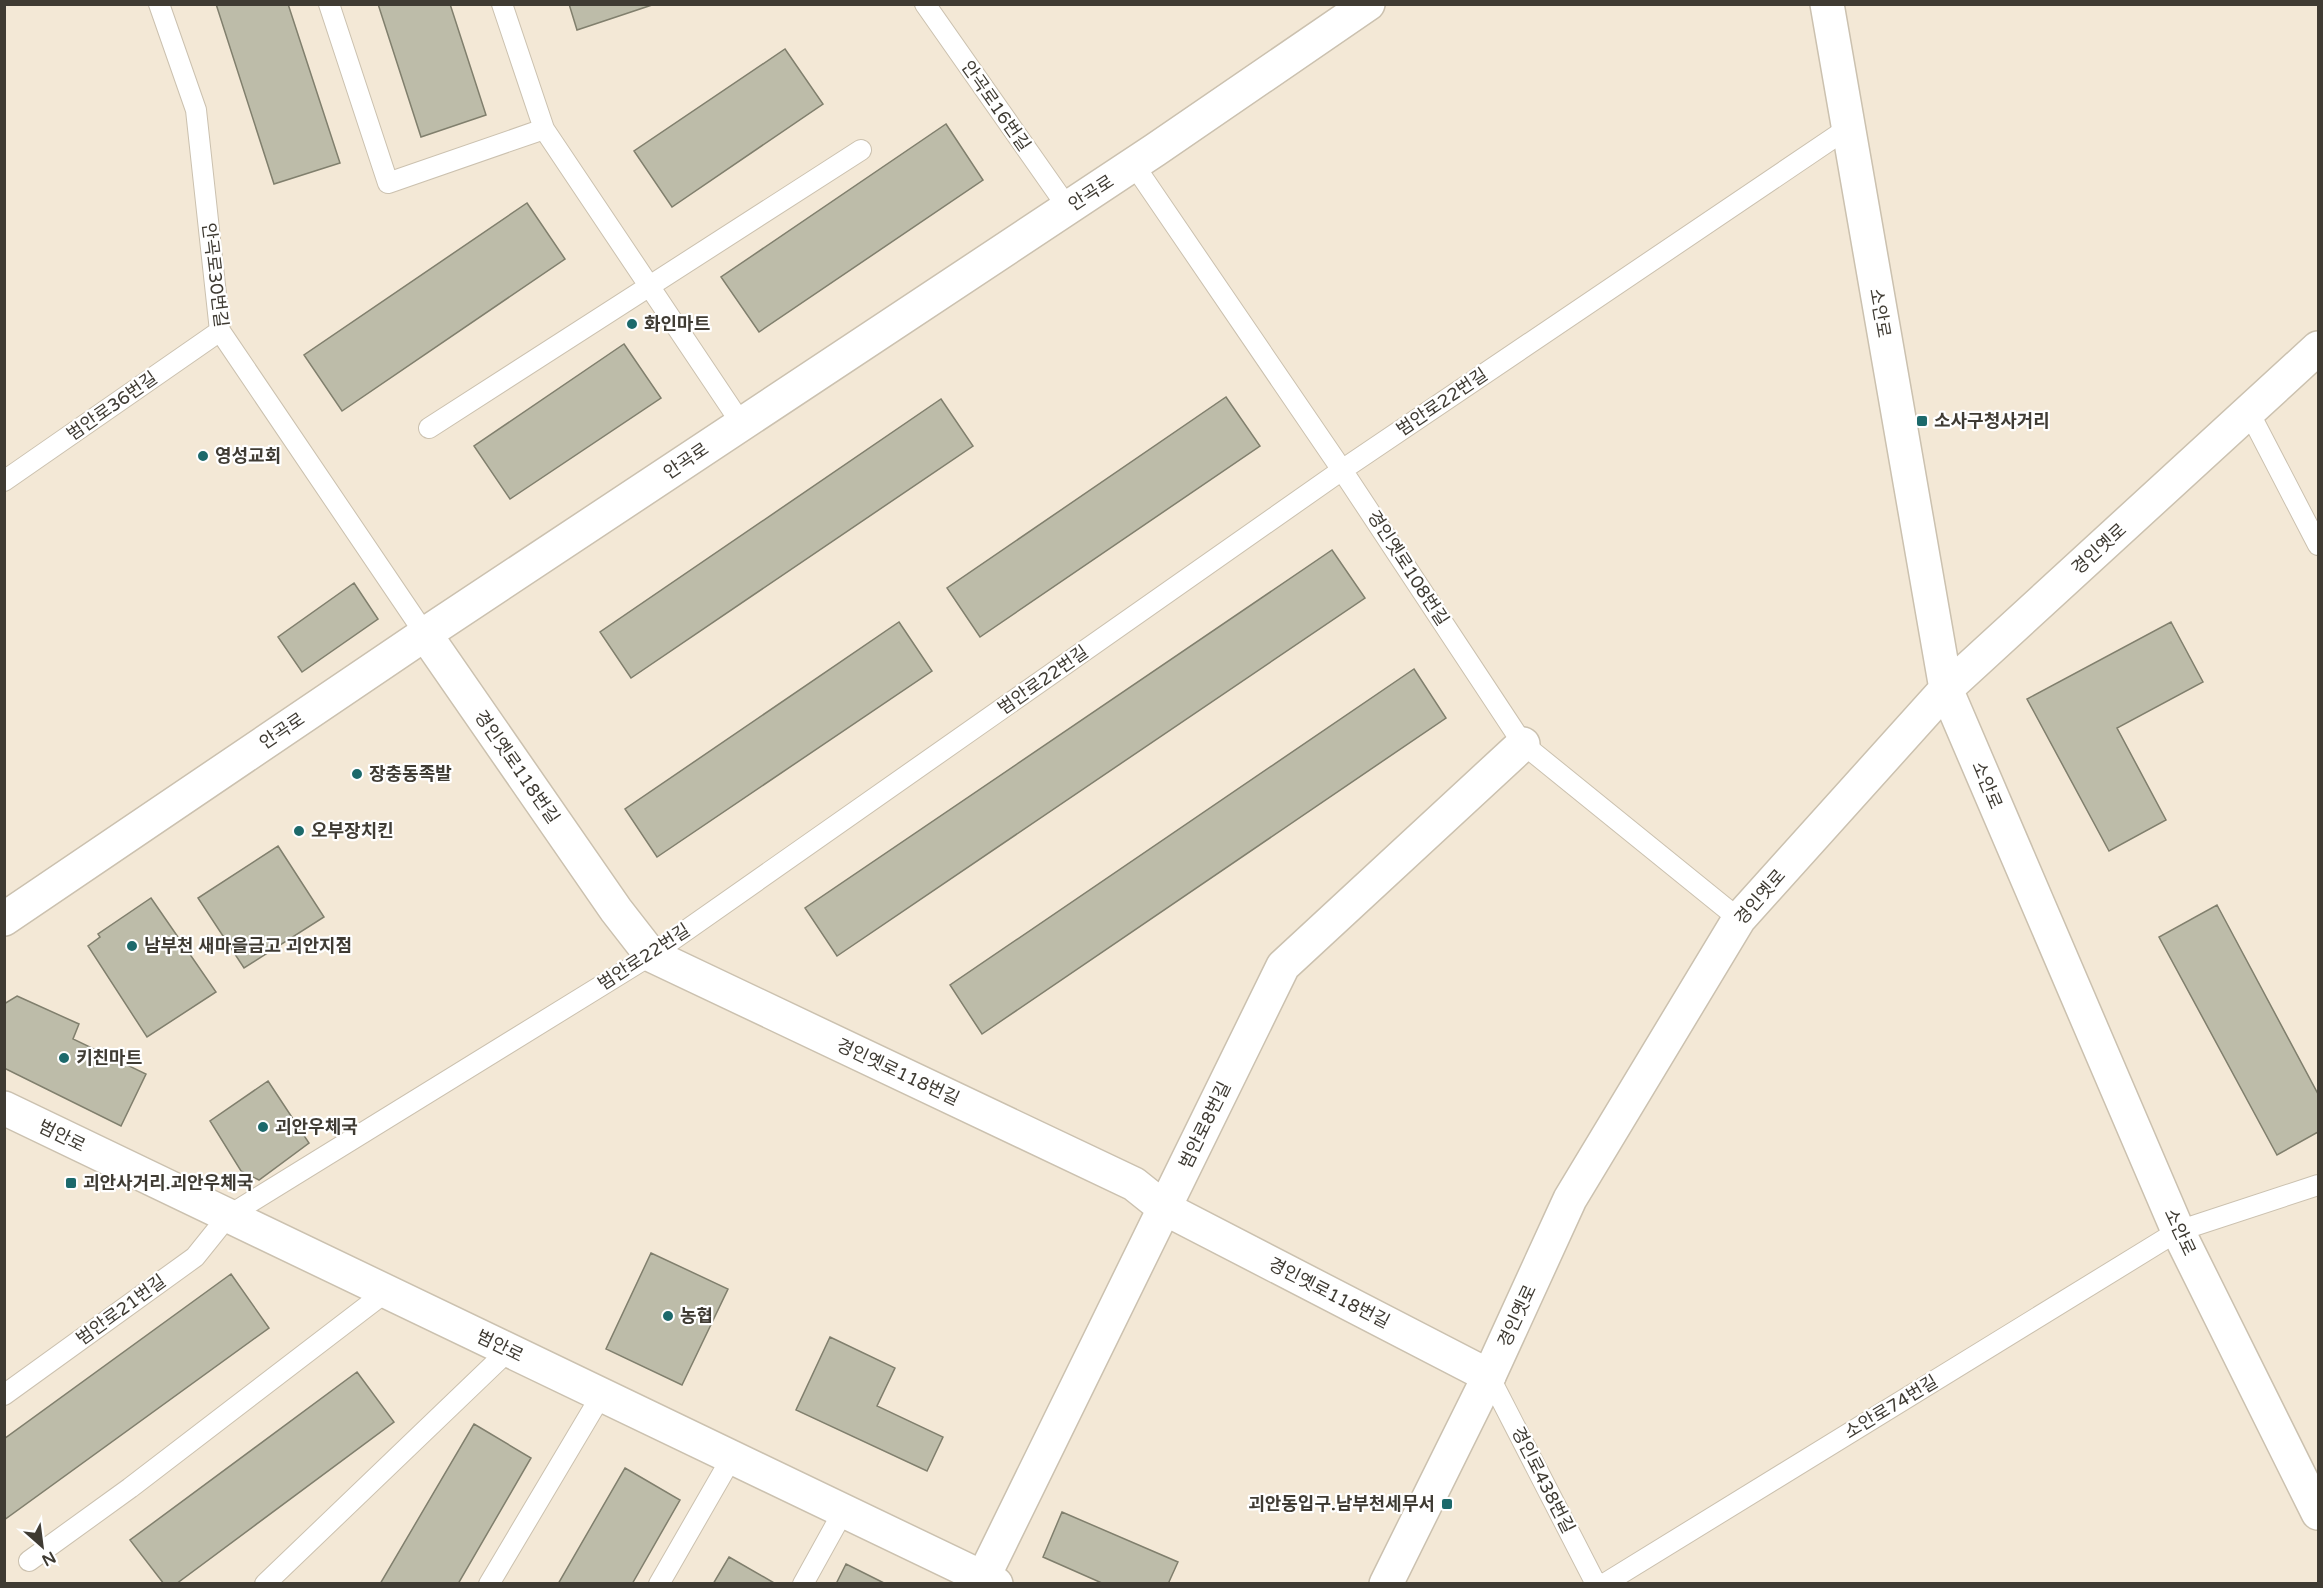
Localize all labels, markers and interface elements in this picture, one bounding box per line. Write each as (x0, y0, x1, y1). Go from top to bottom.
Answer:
street label: 안곡로16번길 (957, 57, 1035, 155)
street label: 안곡로 (1064, 170, 1118, 216)
street label: 안곡로30번길 (198, 221, 232, 329)
street label: 소안로 (1865, 287, 1895, 339)
place label: 화인마트 (644, 313, 710, 335)
marker: 화인마트 (625, 317, 639, 331)
street label: 범안로22번길 (1392, 363, 1492, 441)
street label: 범안로36번길 (63, 367, 161, 445)
place label: 소사구청사거리 (1934, 410, 2050, 432)
marker: 소사구청사거리 (1915, 414, 1929, 428)
street label: 안곡로 (659, 438, 713, 484)
place label: 영성교회 (215, 445, 281, 467)
marker: 영성교회 (196, 449, 210, 463)
street label: 경인옛로108번길 (1362, 506, 1454, 630)
street label: 경인옛로 (2067, 519, 2131, 579)
street label: 범안로22번길 (994, 641, 1092, 719)
street label: 경인옛로118번길 (470, 706, 564, 828)
street label: 안곡로 (255, 708, 309, 754)
street label: 소안로 (1967, 758, 2007, 812)
place label: 장충동족발 (369, 763, 452, 785)
marker: 장충동족발 (350, 767, 364, 781)
place label: 오부장치킨 (311, 820, 394, 842)
marker: 오부장치킨 (292, 824, 306, 838)
street label: 경인옛로 (1730, 865, 1790, 929)
street label: 범안로22번길 (594, 919, 694, 995)
place label: 남부천 새마을금고 괴안지점 (144, 935, 352, 957)
marker: 남부천 새마을금고 괴안지점 (125, 939, 139, 953)
street label: 경인옛로118번길 (833, 1034, 963, 1110)
place label: 키친마트 (76, 1047, 142, 1069)
marker: 키친마트 (57, 1051, 71, 1065)
street label: 범안로8번길 (1174, 1078, 1236, 1172)
street label: 범안로 (35, 1115, 89, 1157)
place label: 괴안우체국 (275, 1116, 358, 1138)
marker: 괴안우체국 (256, 1120, 270, 1134)
place label: 괴안사거리.괴안우체국 (83, 1172, 253, 1194)
marker: 괴안사거리.괴안우체국 (64, 1176, 78, 1190)
street label: 소안로 (2160, 1205, 2200, 1259)
street label: 경인옛로118번길 (1265, 1253, 1393, 1333)
street label: 범안로21번길 (72, 1270, 170, 1350)
street label: 경인옛로 (1493, 1281, 1541, 1351)
place label: 농협 (680, 1305, 713, 1327)
marker: 농협 (661, 1309, 675, 1323)
street label: 범안로 (473, 1325, 527, 1367)
street label: 소안로74번길 (1840, 1370, 1942, 1444)
street label: 경인로438번길 (1507, 1423, 1579, 1537)
place label: 괴안동입구.남부천세무서 (1248, 1493, 1435, 1515)
marker: 괴안동입구.남부천세무서 (1440, 1497, 1454, 1511)
north arrow (12, 1516, 72, 1576)
text: N (38, 1547, 59, 1570)

